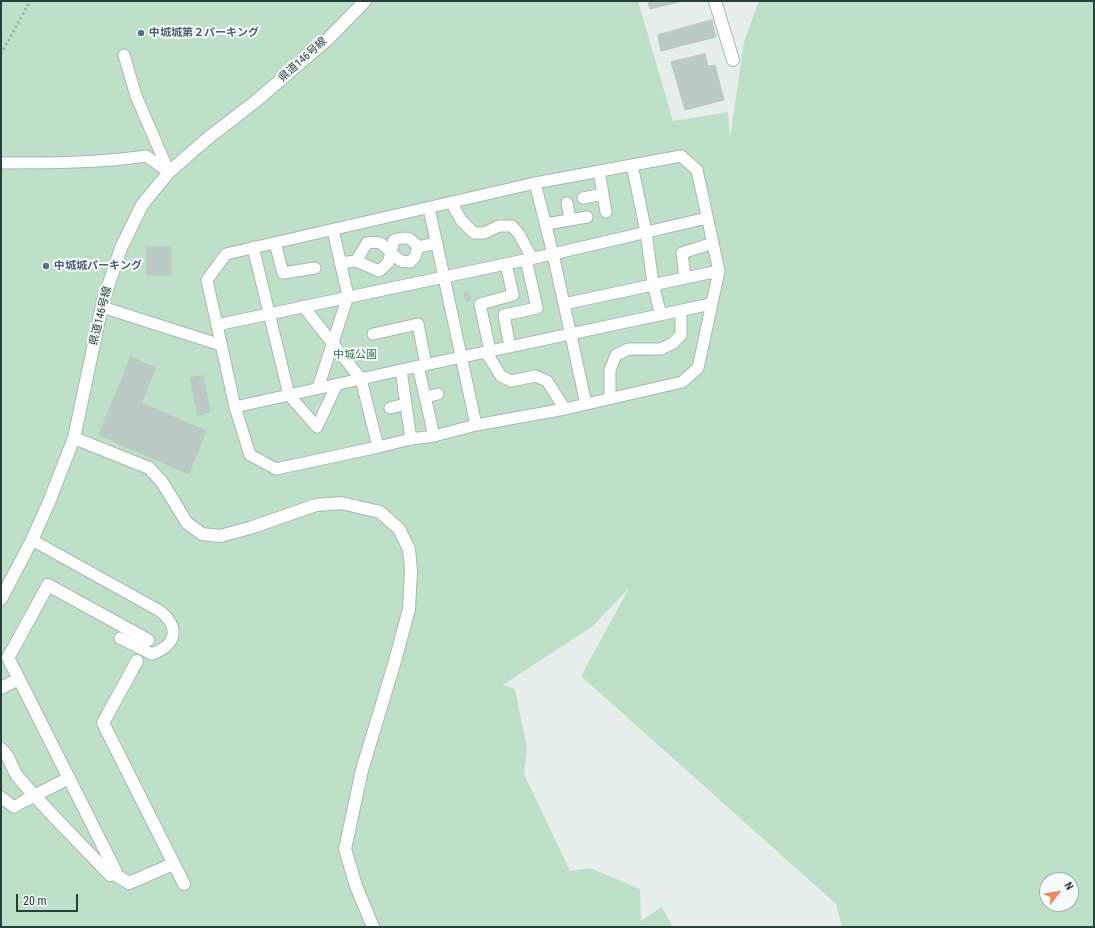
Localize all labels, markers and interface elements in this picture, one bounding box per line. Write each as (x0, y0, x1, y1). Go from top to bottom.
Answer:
place label: 中城城第２パーキング (149, 26, 259, 40)
marker: 中城城第２パーキング (136, 28, 146, 38)
street label: 県道146号線 (276, 35, 330, 85)
place label: 中城城パーキング (54, 259, 142, 273)
marker: 中城城パーキング (41, 261, 51, 271)
street label: 県道146号線 (87, 285, 115, 347)
park label: 中城公園 (333, 348, 377, 362)
north arrow (1039, 872, 1079, 912)
text: N (1062, 880, 1076, 892)
scale bar (18, 886, 80, 912)
text: 20 m (23, 894, 47, 908)

